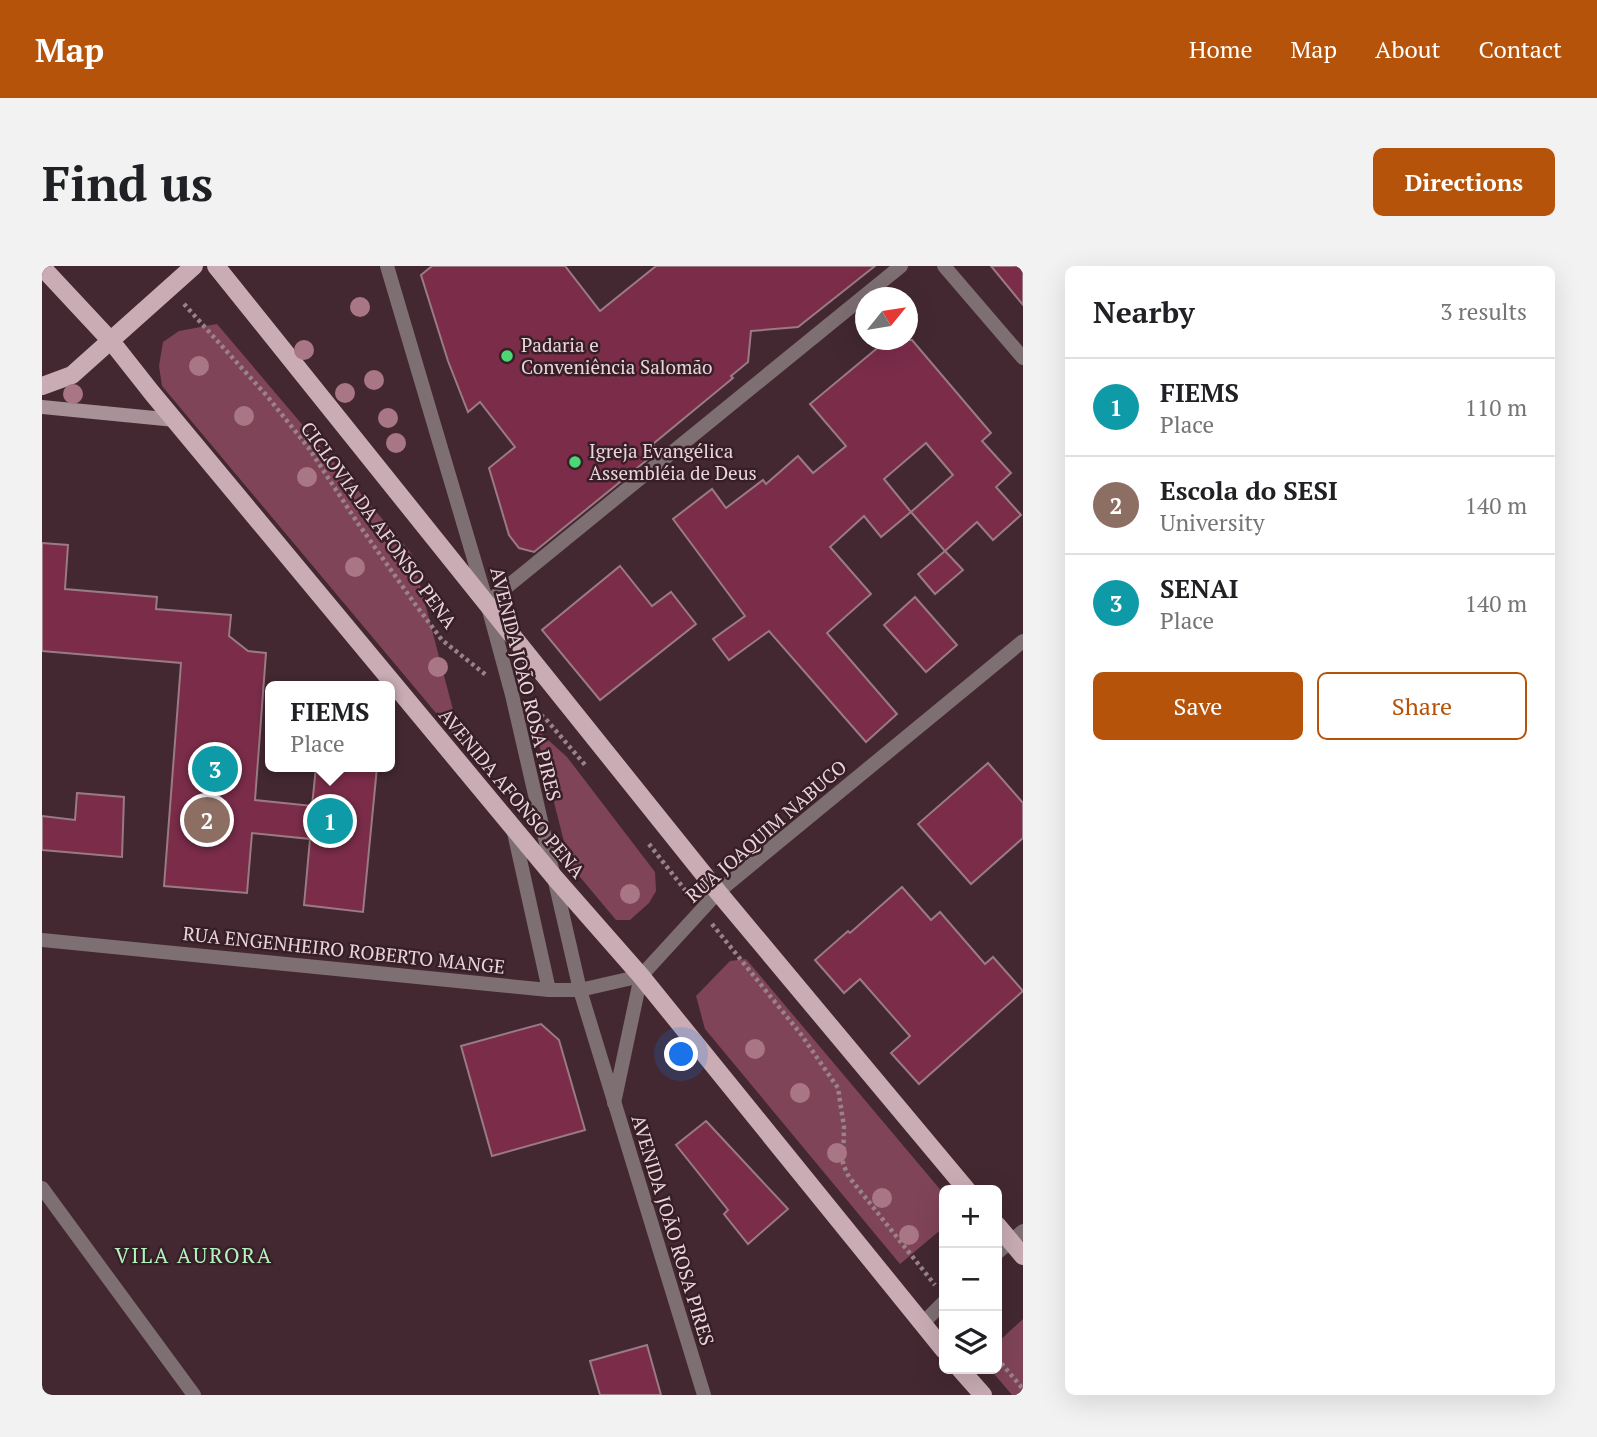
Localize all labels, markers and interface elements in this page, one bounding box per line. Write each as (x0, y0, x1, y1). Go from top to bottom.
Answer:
text: Map (35, 28, 104, 71)
text: Home (1189, 33, 1253, 65)
text: Map (1291, 33, 1337, 65)
text: About (1375, 33, 1441, 65)
text: Contact (1479, 33, 1562, 65)
button: Directions (1373, 148, 1555, 216)
text: Find us (42, 150, 213, 215)
north arrow (855, 287, 918, 350)
text: Nearby (1093, 292, 1195, 332)
text: 3 results (1440, 296, 1527, 327)
place label: Padaria e Conveniência Salomão (521, 332, 713, 379)
marker: Padaria e Conveniência Salomão (499, 348, 515, 364)
text: FIEMS (1160, 375, 1239, 409)
text: 1 (1110, 392, 1123, 423)
text: 110 m (1465, 392, 1527, 423)
text: Place (1160, 409, 1214, 440)
street label: CICLOVIA DA AFONSO PENA (296, 416, 463, 633)
place label: Igreja Evangélica Assembléia de Deus (589, 438, 757, 485)
marker: Igreja Evangélica Assembléia de Deus (567, 454, 583, 470)
text: Escola do SESI (1160, 473, 1338, 507)
text: 2 (1110, 490, 1123, 521)
text: 140 m (1465, 490, 1527, 521)
text: University (1160, 507, 1265, 538)
street label: AVENIDA JOÃO ROSA PIRES (485, 565, 568, 803)
text: SENAI (1160, 571, 1239, 605)
text: 3 (1110, 588, 1123, 619)
text: 140 m (1465, 588, 1527, 619)
text: Place (1160, 605, 1214, 636)
button: Save (1093, 672, 1303, 740)
button: Share (1317, 672, 1527, 740)
popup (265, 681, 395, 772)
text: FIEMS (290, 694, 370, 728)
street label: AVENIDA AFONSO PENA (434, 703, 591, 883)
text: Place (290, 728, 345, 759)
pin: 3 (192, 743, 238, 795)
street label: RUA JOAQUIM NABUCO (680, 754, 851, 907)
pin: 2 (184, 794, 230, 846)
pin: 1 (307, 795, 353, 847)
street label: RUA ENGENHEIRO ROBERTO MANGE (182, 920, 506, 979)
your location (664, 1037, 698, 1071)
street label: AVENIDA JOÃO ROSA PIRES (626, 1112, 720, 1348)
map controls (939, 1185, 1002, 1374)
button: + (939, 1185, 1002, 1248)
district label: VILA AURORA (115, 1241, 273, 1269)
button: − (939, 1248, 1002, 1311)
button: layers (939, 1311, 1002, 1374)

